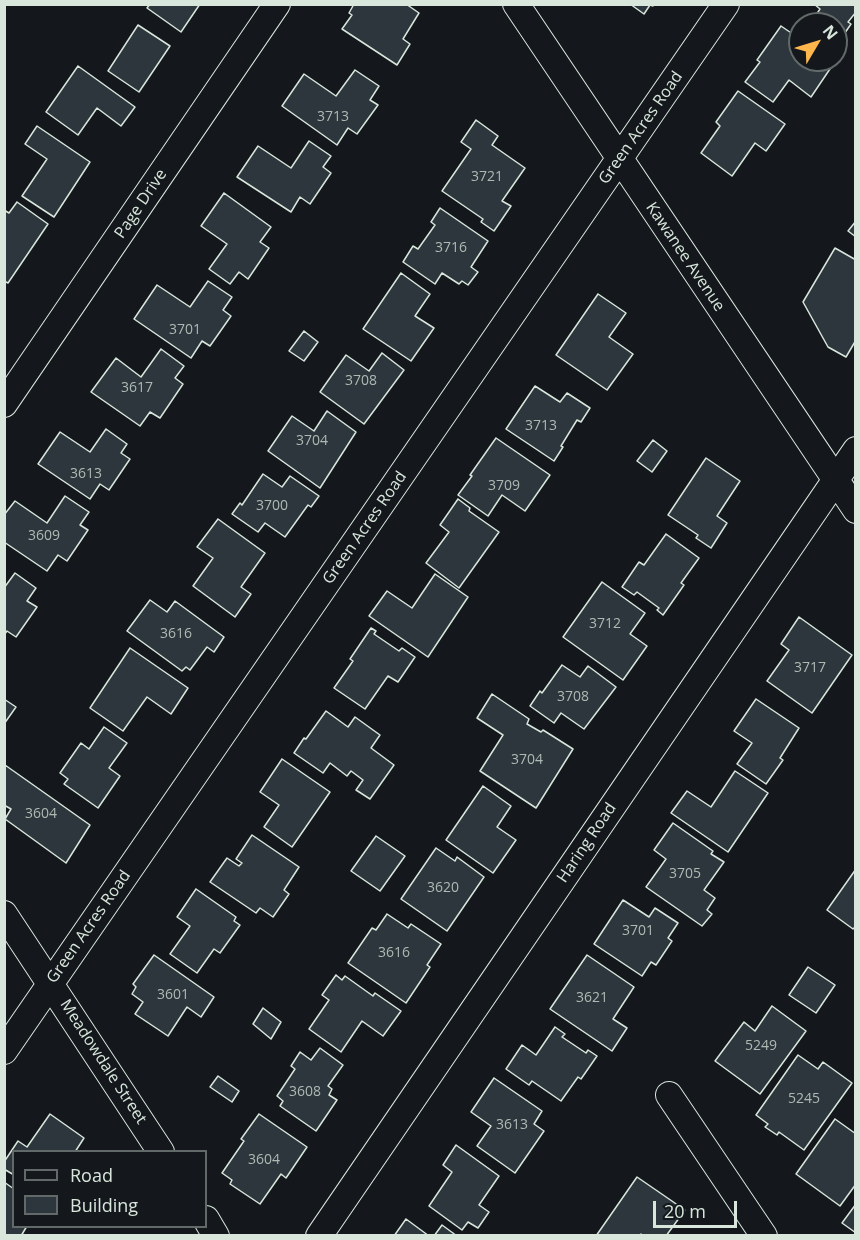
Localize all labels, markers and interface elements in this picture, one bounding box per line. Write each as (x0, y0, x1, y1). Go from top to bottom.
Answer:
north arrow (788, 12, 848, 72)
text: N (818, 20, 843, 44)
street label: Green Acres Road (595, 68, 687, 188)
house number: 3713 (317, 109, 349, 125)
street label: Page Drive (111, 166, 171, 242)
house number: 3721 (471, 169, 503, 185)
street label: Kawanee Avenue (641, 199, 729, 315)
house number: 3716 (435, 240, 467, 256)
house number: 3701 (169, 322, 201, 338)
house number: 3708 (345, 373, 377, 389)
house number: 3617 (121, 380, 153, 396)
house number: 3713 (525, 418, 557, 434)
house number: 3704 (296, 433, 328, 449)
house number: 3613 (70, 466, 102, 482)
street label: Green Acres Road (319, 468, 411, 588)
house number: 3709 (488, 478, 520, 494)
house number: 3700 (256, 498, 288, 514)
house number: 3609 (28, 528, 60, 544)
house number: 3712 (589, 616, 621, 632)
house number: 3616 (160, 626, 192, 642)
house number: 3717 (794, 660, 826, 676)
house number: 3708 (557, 689, 589, 705)
house number: 3704 (511, 752, 543, 768)
street label: Haring Road (553, 799, 621, 887)
house number: 3604 (25, 806, 57, 822)
house number: 3705 (669, 866, 701, 882)
street label: Green Acres Road (43, 867, 135, 987)
house number: 3620 (427, 880, 459, 896)
house number: 3701 (622, 923, 654, 939)
house number: 3616 (378, 945, 410, 961)
house number: 3601 (157, 987, 189, 1003)
house number: 3621 (576, 990, 608, 1006)
street label: Meadowdale Street (56, 996, 150, 1128)
house number: 5249 (745, 1038, 777, 1054)
house number: 3608 (289, 1084, 321, 1100)
house number: 5245 (788, 1091, 820, 1107)
house number: 3613 (496, 1117, 528, 1133)
legend (12, 1150, 207, 1228)
house number: 3604 (248, 1152, 280, 1168)
text: Road (70, 1163, 113, 1187)
scale bar (656, 1189, 740, 1227)
text: Building (70, 1193, 138, 1217)
text: 20 m (664, 1199, 706, 1223)

